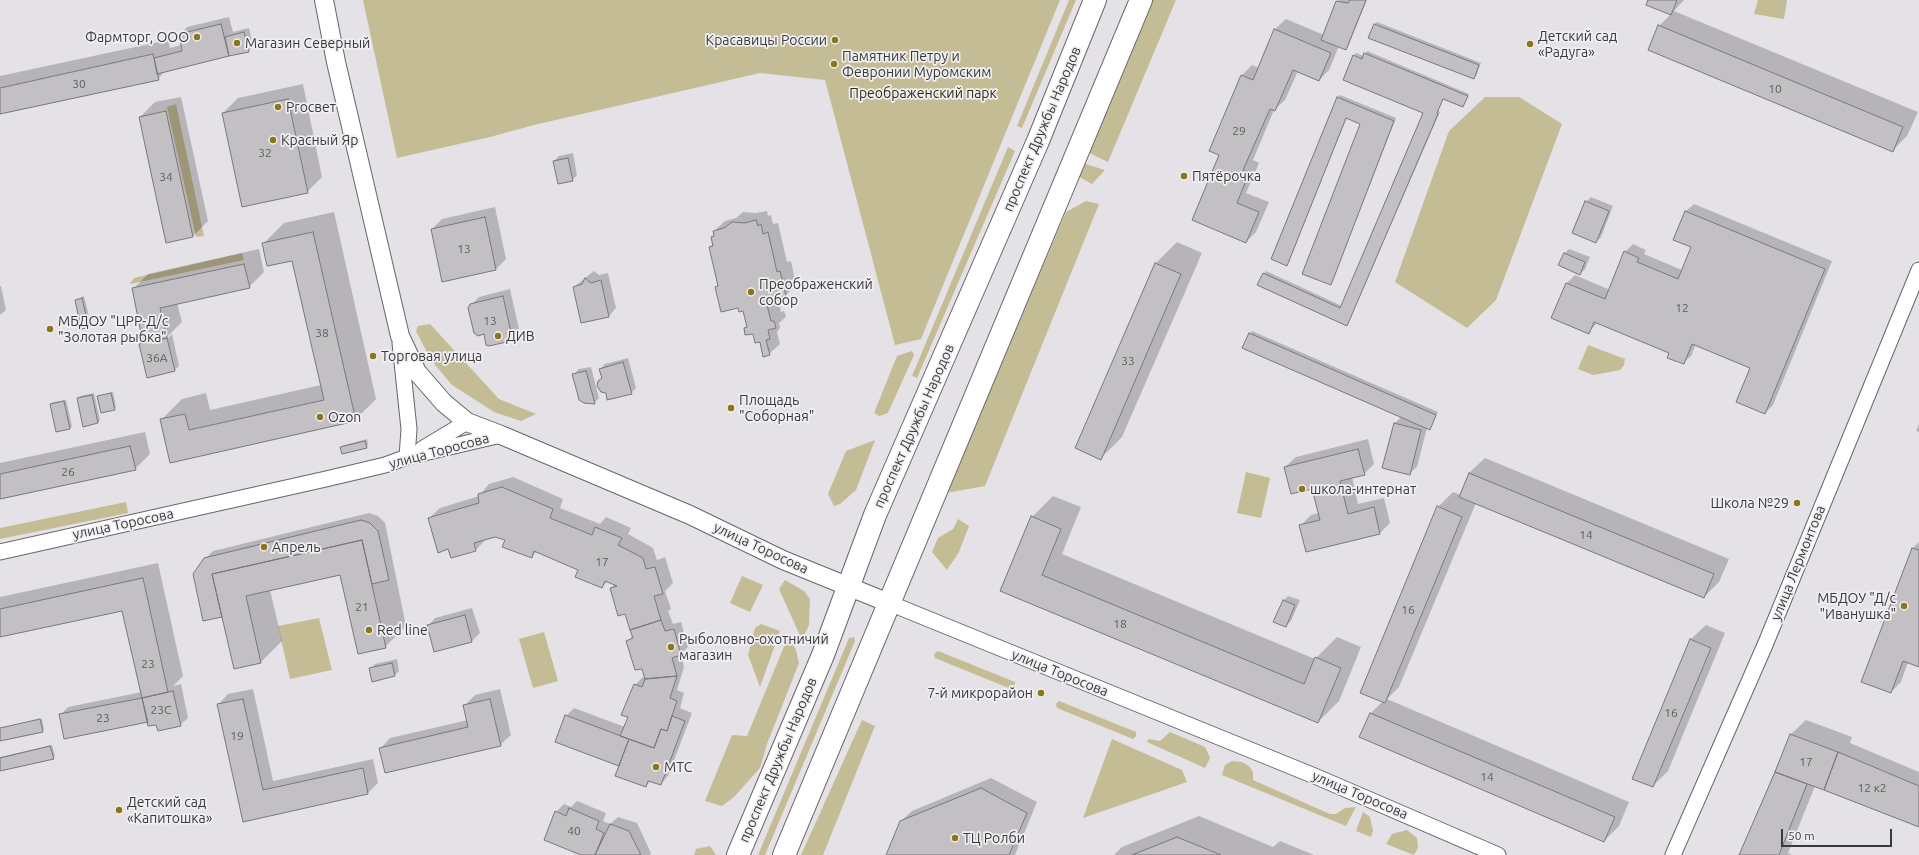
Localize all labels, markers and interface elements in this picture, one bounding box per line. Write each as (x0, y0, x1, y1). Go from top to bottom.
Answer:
place label: Детский сад «Радуга» (1538, 28, 1617, 60)
place label: Фармторг, ООО (85, 29, 189, 45)
marker: Фармторг, ООО (192, 32, 202, 42)
place label: Красавицы России (706, 32, 827, 48)
place label: Магазин Северный (245, 35, 370, 51)
marker: Красавицы России (830, 35, 840, 45)
marker: Магазин Северный (232, 38, 242, 48)
marker: Детский сад «Радуга» (1525, 39, 1535, 49)
street label: проспект Дружбы Народов (1000, 44, 1084, 214)
place label: Памятник Петру и Февронии Муромским (842, 48, 992, 80)
marker: Памятник Петру и Февронии Муромским (829, 59, 839, 69)
house number: 30 (72, 77, 86, 91)
house number: 10 (1768, 82, 1782, 96)
park label: Преображенский парк (849, 85, 997, 101)
place label: Proсвет (286, 99, 336, 115)
marker: Proсвет (273, 102, 283, 112)
house number: 29 (1232, 124, 1246, 138)
place label: Красный Яр (281, 132, 358, 148)
marker: Красный Яр (268, 135, 278, 145)
house number: 32 (258, 146, 272, 160)
place label: Пятёрочка (1192, 168, 1261, 184)
house number: 34 (159, 170, 173, 184)
marker: Пятёрочка (1179, 171, 1189, 181)
house number: 13 (457, 242, 471, 256)
place label: Преображенский собор (759, 276, 873, 308)
marker: Преображенский собор (746, 287, 756, 297)
house number: 12 (1675, 301, 1689, 315)
place label: МБДОУ "ЦРР-Д/с "Золотая рыбка" (58, 313, 168, 346)
house number: 13 (483, 314, 497, 328)
marker: МБДОУ "ЦРР-Д/с "Золотая рыбка" (45, 324, 55, 334)
house number: 38 (315, 326, 329, 340)
place label: ДИВ (506, 328, 535, 344)
marker: ДИВ (493, 331, 503, 341)
street label: проспект Дружбы Народов (870, 341, 958, 511)
place label: Торговая улица (381, 348, 482, 364)
house number: 36А (146, 351, 168, 365)
marker: Торговая улица (368, 351, 378, 361)
house number: 33 (1121, 354, 1135, 368)
place label: Площадь "Соборная" (739, 392, 814, 424)
marker: Площадь "Соборная" (726, 403, 736, 413)
place label: Ozon (328, 409, 361, 425)
marker: Ozon (315, 412, 325, 422)
street label: улица Торосова (387, 430, 491, 472)
house number: 26 (61, 465, 75, 479)
place label: школа-интернат (1310, 481, 1416, 497)
marker: школа-интернат (1297, 484, 1307, 494)
place label: Школа №29 (1710, 495, 1789, 511)
marker: Школа №29 (1792, 498, 1802, 508)
street label: улица Лермонтова (1767, 503, 1829, 623)
street label: улица Торосова (71, 505, 175, 543)
street label: улица Торосова (711, 519, 811, 577)
house number: 14 (1579, 528, 1593, 542)
place label: Апрель (272, 539, 320, 555)
marker: Апрель (259, 542, 269, 552)
house number: 17 (595, 555, 609, 569)
place label: МБДОУ "Д/с "Иванушка" (1817, 590, 1896, 622)
house number: 21 (355, 600, 369, 614)
marker: МБДОУ "Д/с "Иванушка" (1899, 601, 1909, 611)
house number: 16 (1401, 603, 1415, 617)
house number: 18 (1113, 617, 1127, 631)
place label: Red line (377, 622, 428, 638)
marker: Red line (364, 625, 374, 635)
place label: Рыболовно-охотничий магазин (679, 631, 829, 664)
marker: Рыболовно-охотничий магазин (666, 642, 676, 652)
street label: улица Торосова (1009, 646, 1111, 700)
house number: 23 (141, 657, 155, 671)
street label: проспект Дружбы Народов (736, 675, 820, 845)
place label: 7-й микрорайон (927, 685, 1033, 701)
marker: 7-й микрорайон (1036, 688, 1046, 698)
house number: 23С (151, 703, 171, 717)
house number: 16 (1664, 706, 1678, 720)
house number: 23 (96, 711, 110, 725)
house number: 19 (230, 729, 244, 743)
house number: 17 (1799, 755, 1813, 769)
place label: МТС (664, 759, 692, 775)
marker: МТС (651, 762, 661, 772)
street label: улица Торосова (1309, 767, 1411, 823)
house number: 14 (1480, 770, 1494, 784)
house number: 12 к2 (1857, 781, 1887, 795)
place label: Детский сад «Капитошка» (127, 794, 212, 826)
marker: Детский сад «Капитошка» (114, 805, 124, 815)
scale bar (1783, 821, 1894, 847)
house number: 40 (567, 824, 581, 838)
text: 50 m (1788, 829, 1815, 842)
place label: ТЦ Ролби (963, 830, 1025, 846)
marker: ТЦ Ролби (950, 833, 960, 843)

